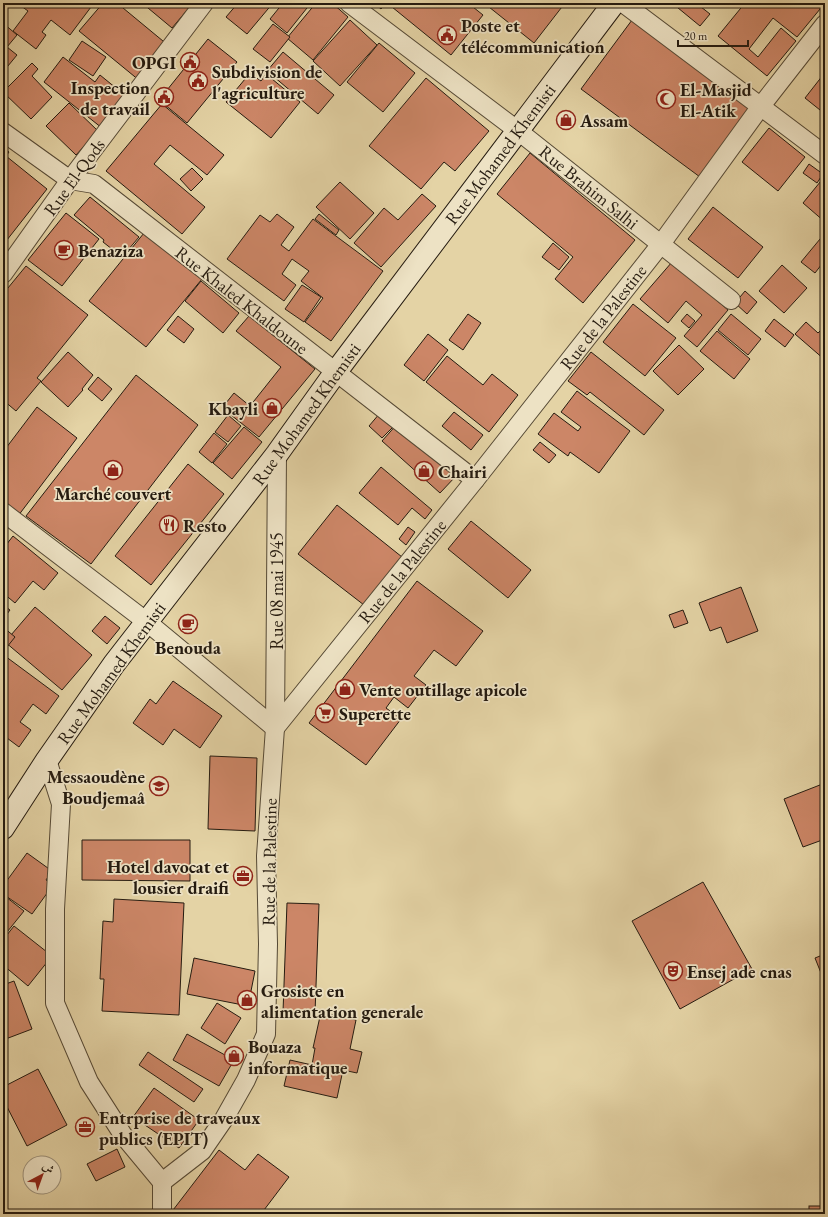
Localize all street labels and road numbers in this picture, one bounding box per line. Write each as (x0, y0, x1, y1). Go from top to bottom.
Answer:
street label: Rue Mohamed Khemisti (440, 79, 561, 229)
street label: Rue El-Qods (38, 134, 110, 220)
street label: Rue Brahim Salhi (535, 140, 644, 235)
street label: Rue Khaled Khaldoune (171, 241, 313, 359)
street label: Rue de la Palestine (555, 260, 651, 374)
street label: Rue Mohamed Khemisti (247, 338, 366, 490)
street label: Rue de la Palestine (353, 514, 451, 628)
street label: Rue 08 mai 1945 (265, 532, 288, 650)
street label: Rue Mohamed Khemisti (52, 597, 171, 749)
street label: Rue de la Palestine (256, 798, 282, 926)

